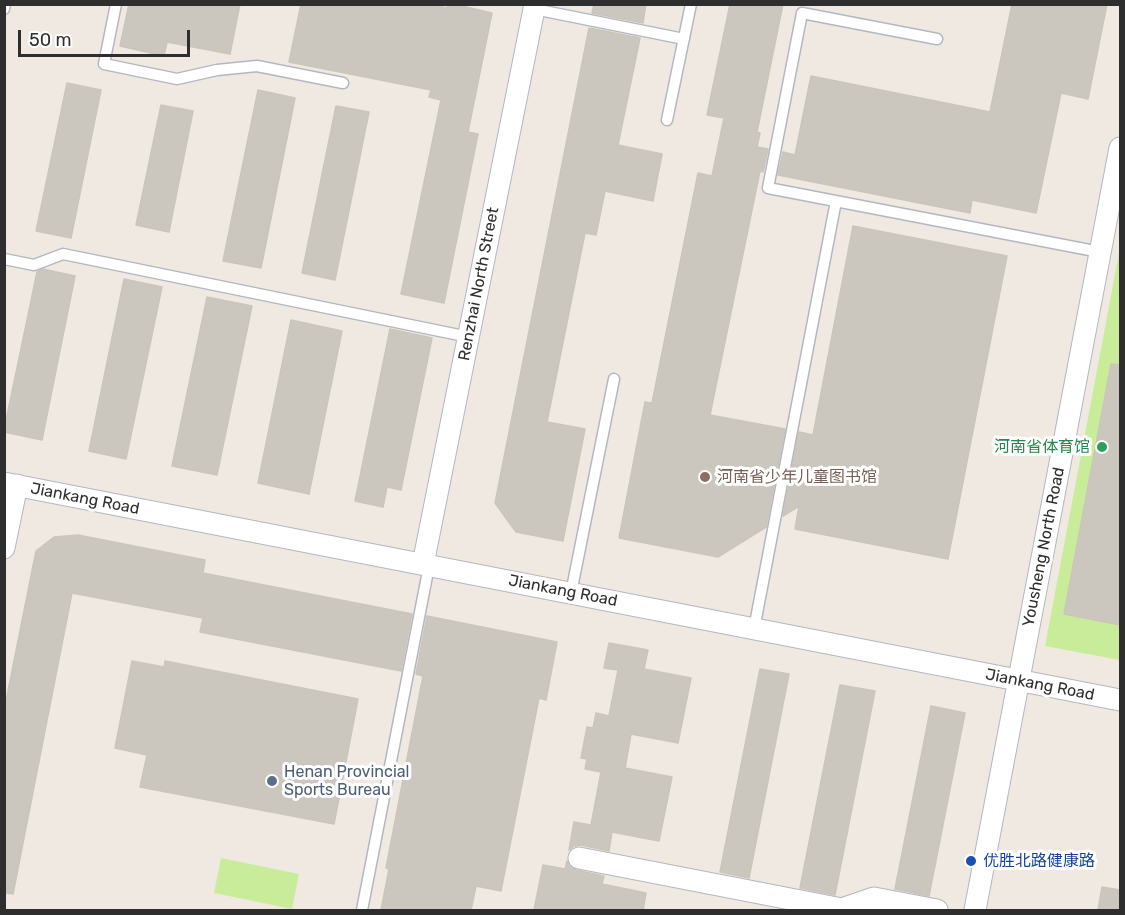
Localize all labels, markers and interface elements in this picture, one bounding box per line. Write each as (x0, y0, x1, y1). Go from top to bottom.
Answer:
scale bar (21, 18, 194, 56)
text: 50 m (29, 29, 72, 51)
street label: Renzhai North Street (455, 206, 503, 362)
place label: 河南省体育馆 (994, 437, 1090, 457)
marker: 河南省体育馆 (1095, 440, 1109, 454)
street label: Yousheng North Road (1019, 466, 1069, 628)
place label: 河南省少年儿童图书馆 (717, 467, 877, 487)
marker: 河南省少年儿童图书馆 (698, 470, 712, 484)
street label: Jiankang Road (29, 479, 141, 519)
street label: Jiankang Road (507, 571, 619, 611)
street label: Jiankang Road (984, 665, 1096, 705)
place label: Henan Provincial Sports Bureau (284, 762, 409, 800)
marker: Henan Provincial Sports Bureau (265, 774, 279, 788)
place label: 优胜北路健康路 (983, 851, 1095, 871)
marker: 优胜北路健康路 (964, 854, 978, 868)

